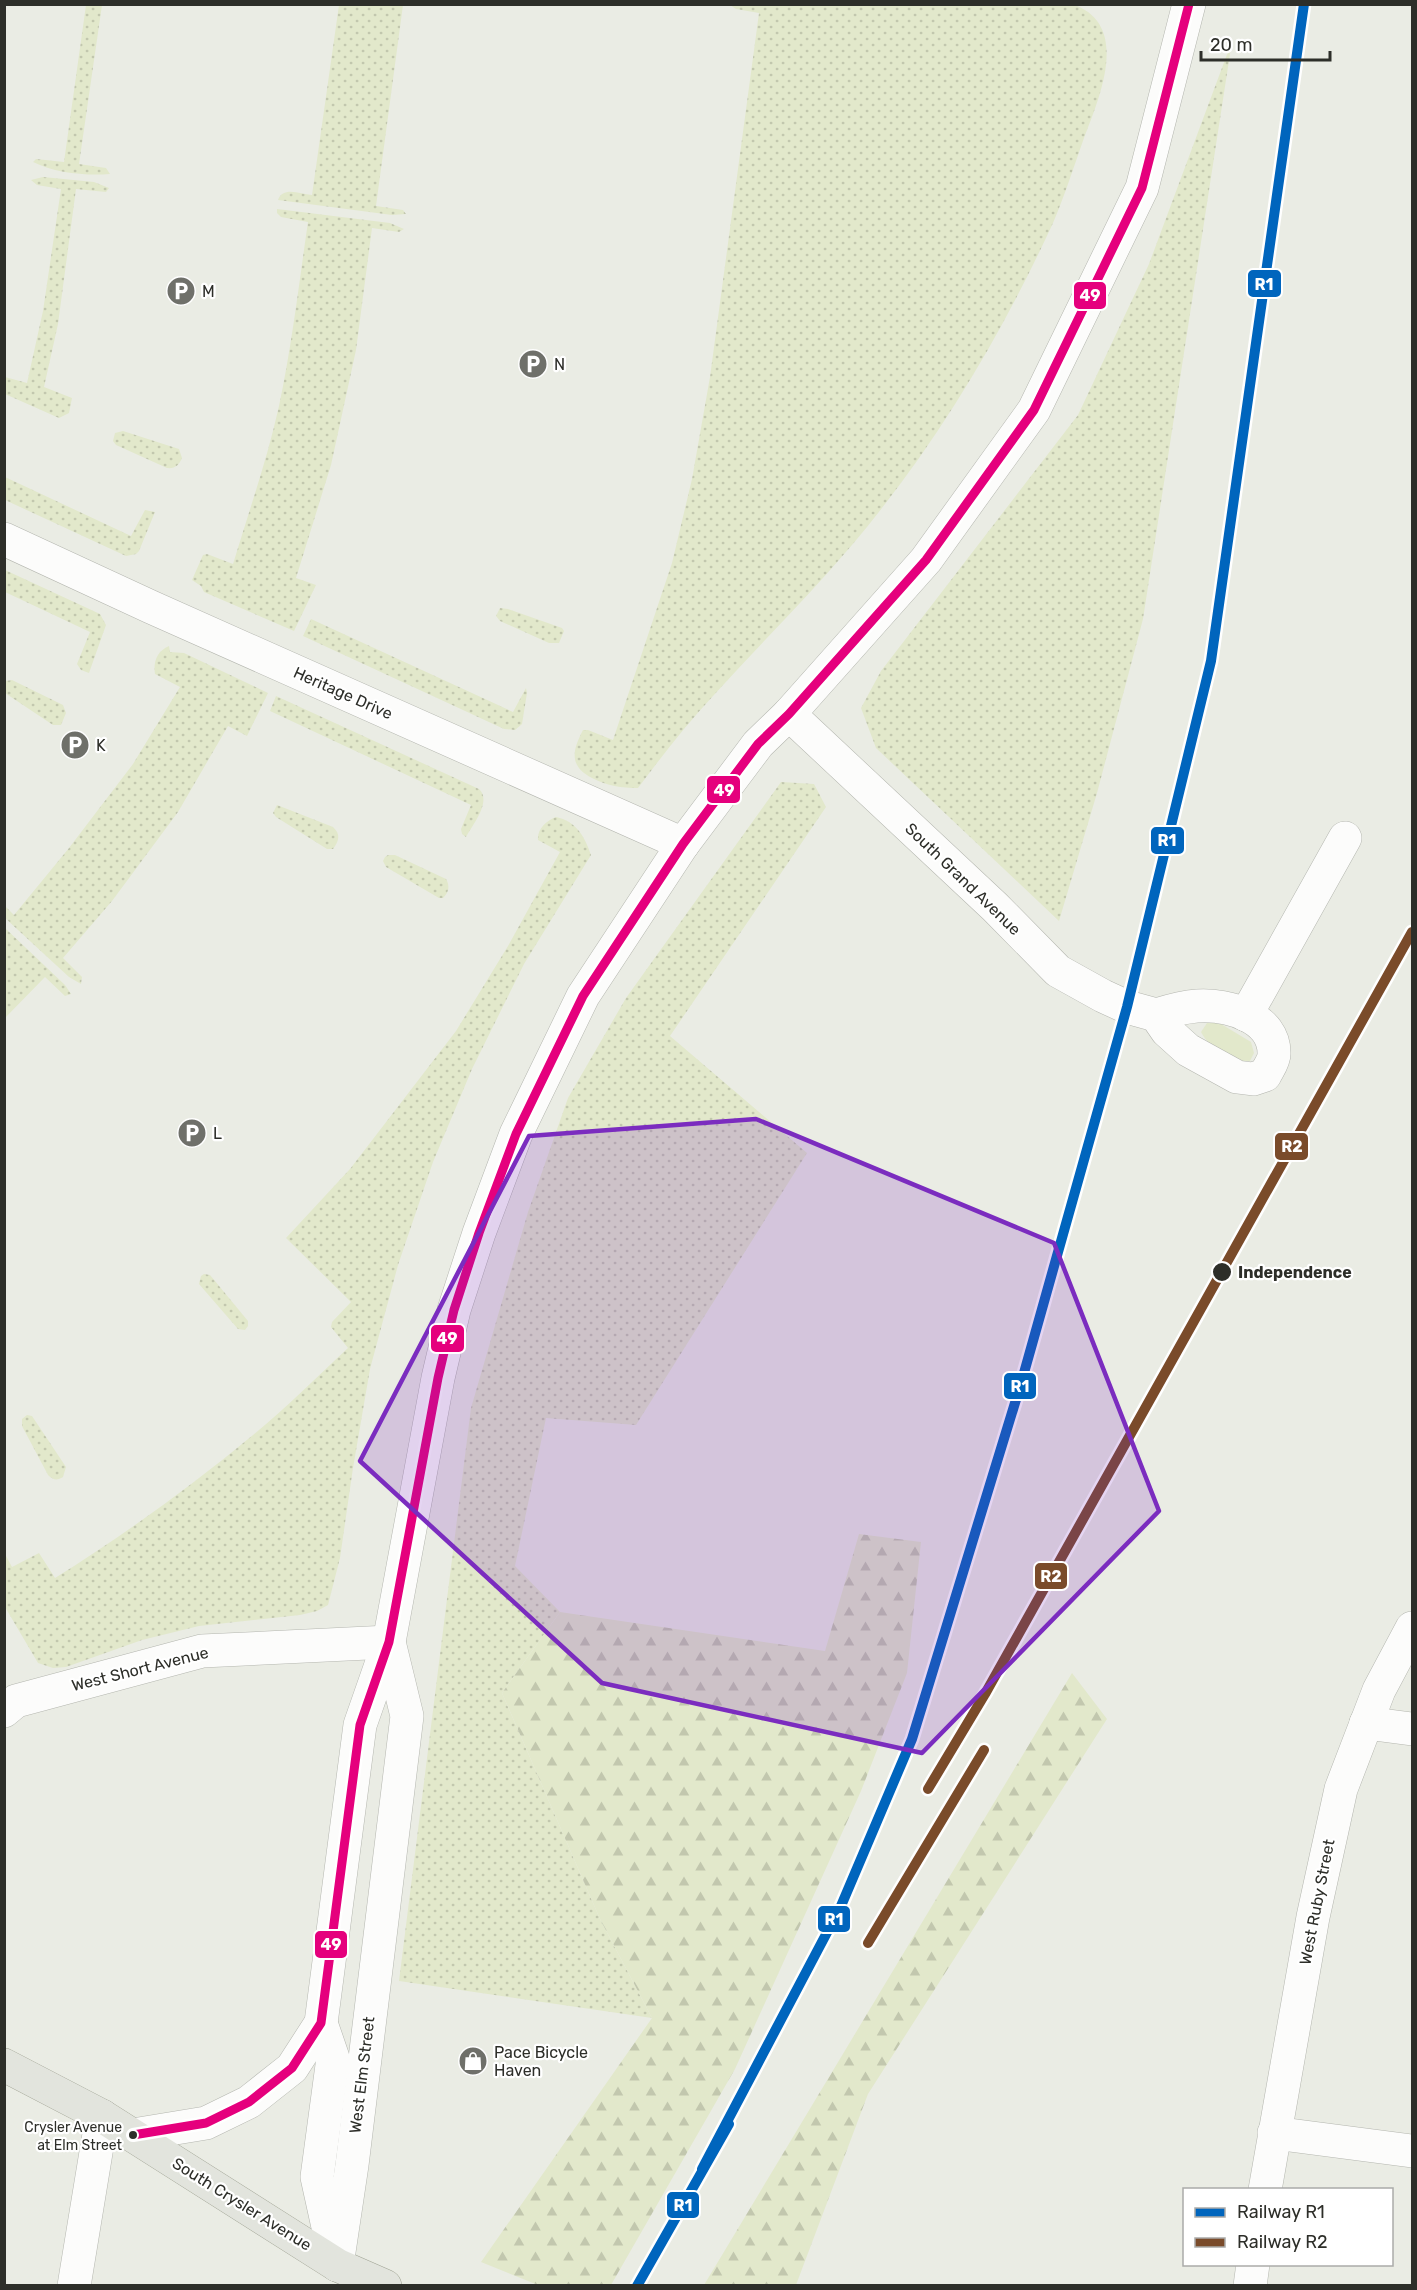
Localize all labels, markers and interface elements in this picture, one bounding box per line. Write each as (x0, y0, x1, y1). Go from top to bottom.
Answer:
scale bar (1201, 24, 1330, 62)
text: 20 m (1210, 34, 1252, 56)
line badge: R1 (1247, 269, 1282, 298)
parking icon: M (165, 275, 197, 307)
text: R1 (1254, 275, 1274, 294)
line badge: 49 (1073, 281, 1107, 310)
place label: M (202, 282, 215, 301)
text: 49 (1079, 286, 1101, 305)
parking icon: N (517, 348, 549, 380)
place label: N (554, 355, 565, 374)
street label: Heritage Drive (291, 663, 395, 723)
parking icon: K (59, 729, 91, 761)
place label: K (96, 736, 106, 755)
line badge: 49 (706, 775, 741, 804)
text: 49 (713, 781, 735, 800)
street label: South Grand Avenue (901, 819, 1025, 939)
line badge: R1 (1150, 826, 1185, 855)
text: R1 (1157, 831, 1177, 850)
parking icon: L (176, 1117, 208, 1149)
place label: L (213, 1124, 222, 1143)
line badge: R2 (1274, 1132, 1309, 1161)
text: R2 (1281, 1137, 1303, 1156)
marker: Independence (1211, 1261, 1233, 1283)
place label: Independence (1238, 1263, 1352, 1282)
line badge: 49 (430, 1324, 465, 1353)
text: 49 (436, 1329, 458, 1348)
line badge: R1 (1003, 1372, 1037, 1400)
text: R1 (1010, 1377, 1030, 1396)
line badge: R2 (1034, 1562, 1068, 1590)
text: R2 (1040, 1567, 1062, 1586)
street label: West Short Avenue (70, 1643, 211, 1695)
street label: West Ruby Street (1295, 1838, 1339, 1966)
line badge: R1 (817, 1905, 851, 1933)
text: R1 (824, 1910, 844, 1929)
line badge: 49 (314, 1930, 348, 1959)
text: 49 (320, 1935, 342, 1954)
street label: West Elm Street (345, 2015, 379, 2135)
place label: Pace Bicycle Haven (494, 2043, 588, 2080)
shop icon: Pace Bicycle Haven (457, 2045, 489, 2077)
place label: Crysler Avenue at Elm Street (24, 2119, 123, 2154)
marker: Crysler Avenue at Elm Street (127, 2129, 139, 2141)
street label: South Crysler Avenue (169, 2153, 315, 2255)
legend (1183, 2188, 1393, 2266)
line badge: R1 (666, 2191, 700, 2219)
text: R1 (673, 2196, 693, 2215)
text: Railway R1 (1237, 2201, 1325, 2223)
text: Railway R2 (1237, 2231, 1328, 2253)

